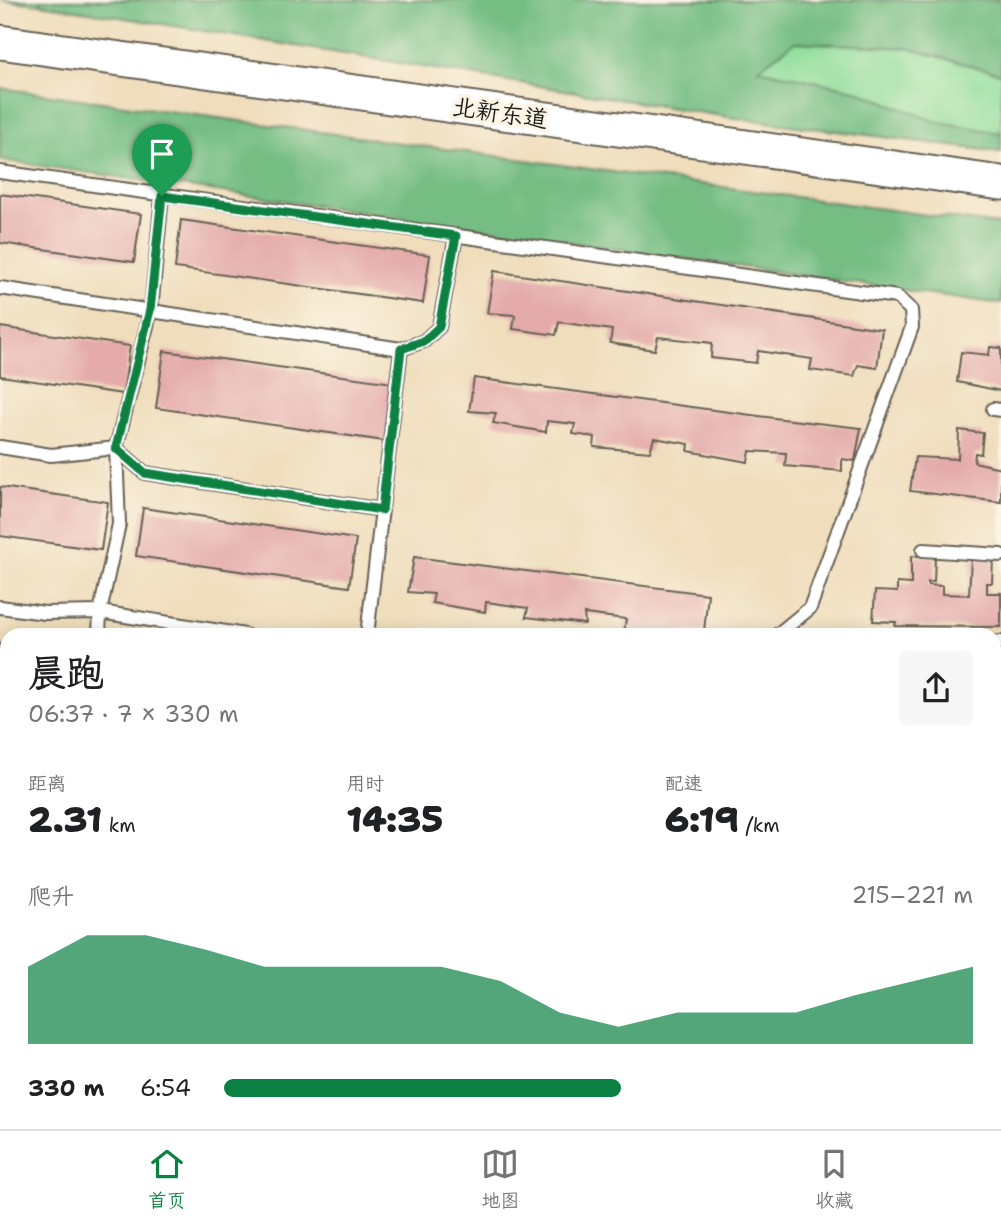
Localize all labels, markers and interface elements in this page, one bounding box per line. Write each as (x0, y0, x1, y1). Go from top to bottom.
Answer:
street label: 北新东道 (450, 90, 550, 136)
pin (132, 124, 192, 196)
icon: arrive (143, 135, 181, 173)
text: 晨跑 (28, 647, 104, 698)
button: share (899, 651, 973, 725)
text: 06:37 · 7 × 330 m (28, 699, 238, 729)
text: 距离 (28, 771, 66, 796)
text: 用时 (346, 771, 384, 796)
text: 配速 (665, 771, 703, 796)
text: 2.31 (28, 796, 102, 843)
text: 14:35 (346, 796, 443, 843)
text: 6:19 (665, 796, 739, 843)
text: km (102, 813, 136, 838)
text: /km (739, 813, 780, 838)
text: 215–221 m (851, 880, 973, 910)
text: 爬升 (28, 881, 74, 911)
text: 330 m (28, 1073, 105, 1103)
text: 6:54 (140, 1073, 191, 1103)
tab: 首页 (148, 1145, 186, 1213)
tab: 地图 (481, 1145, 519, 1213)
tab: 收藏 (815, 1145, 853, 1213)

